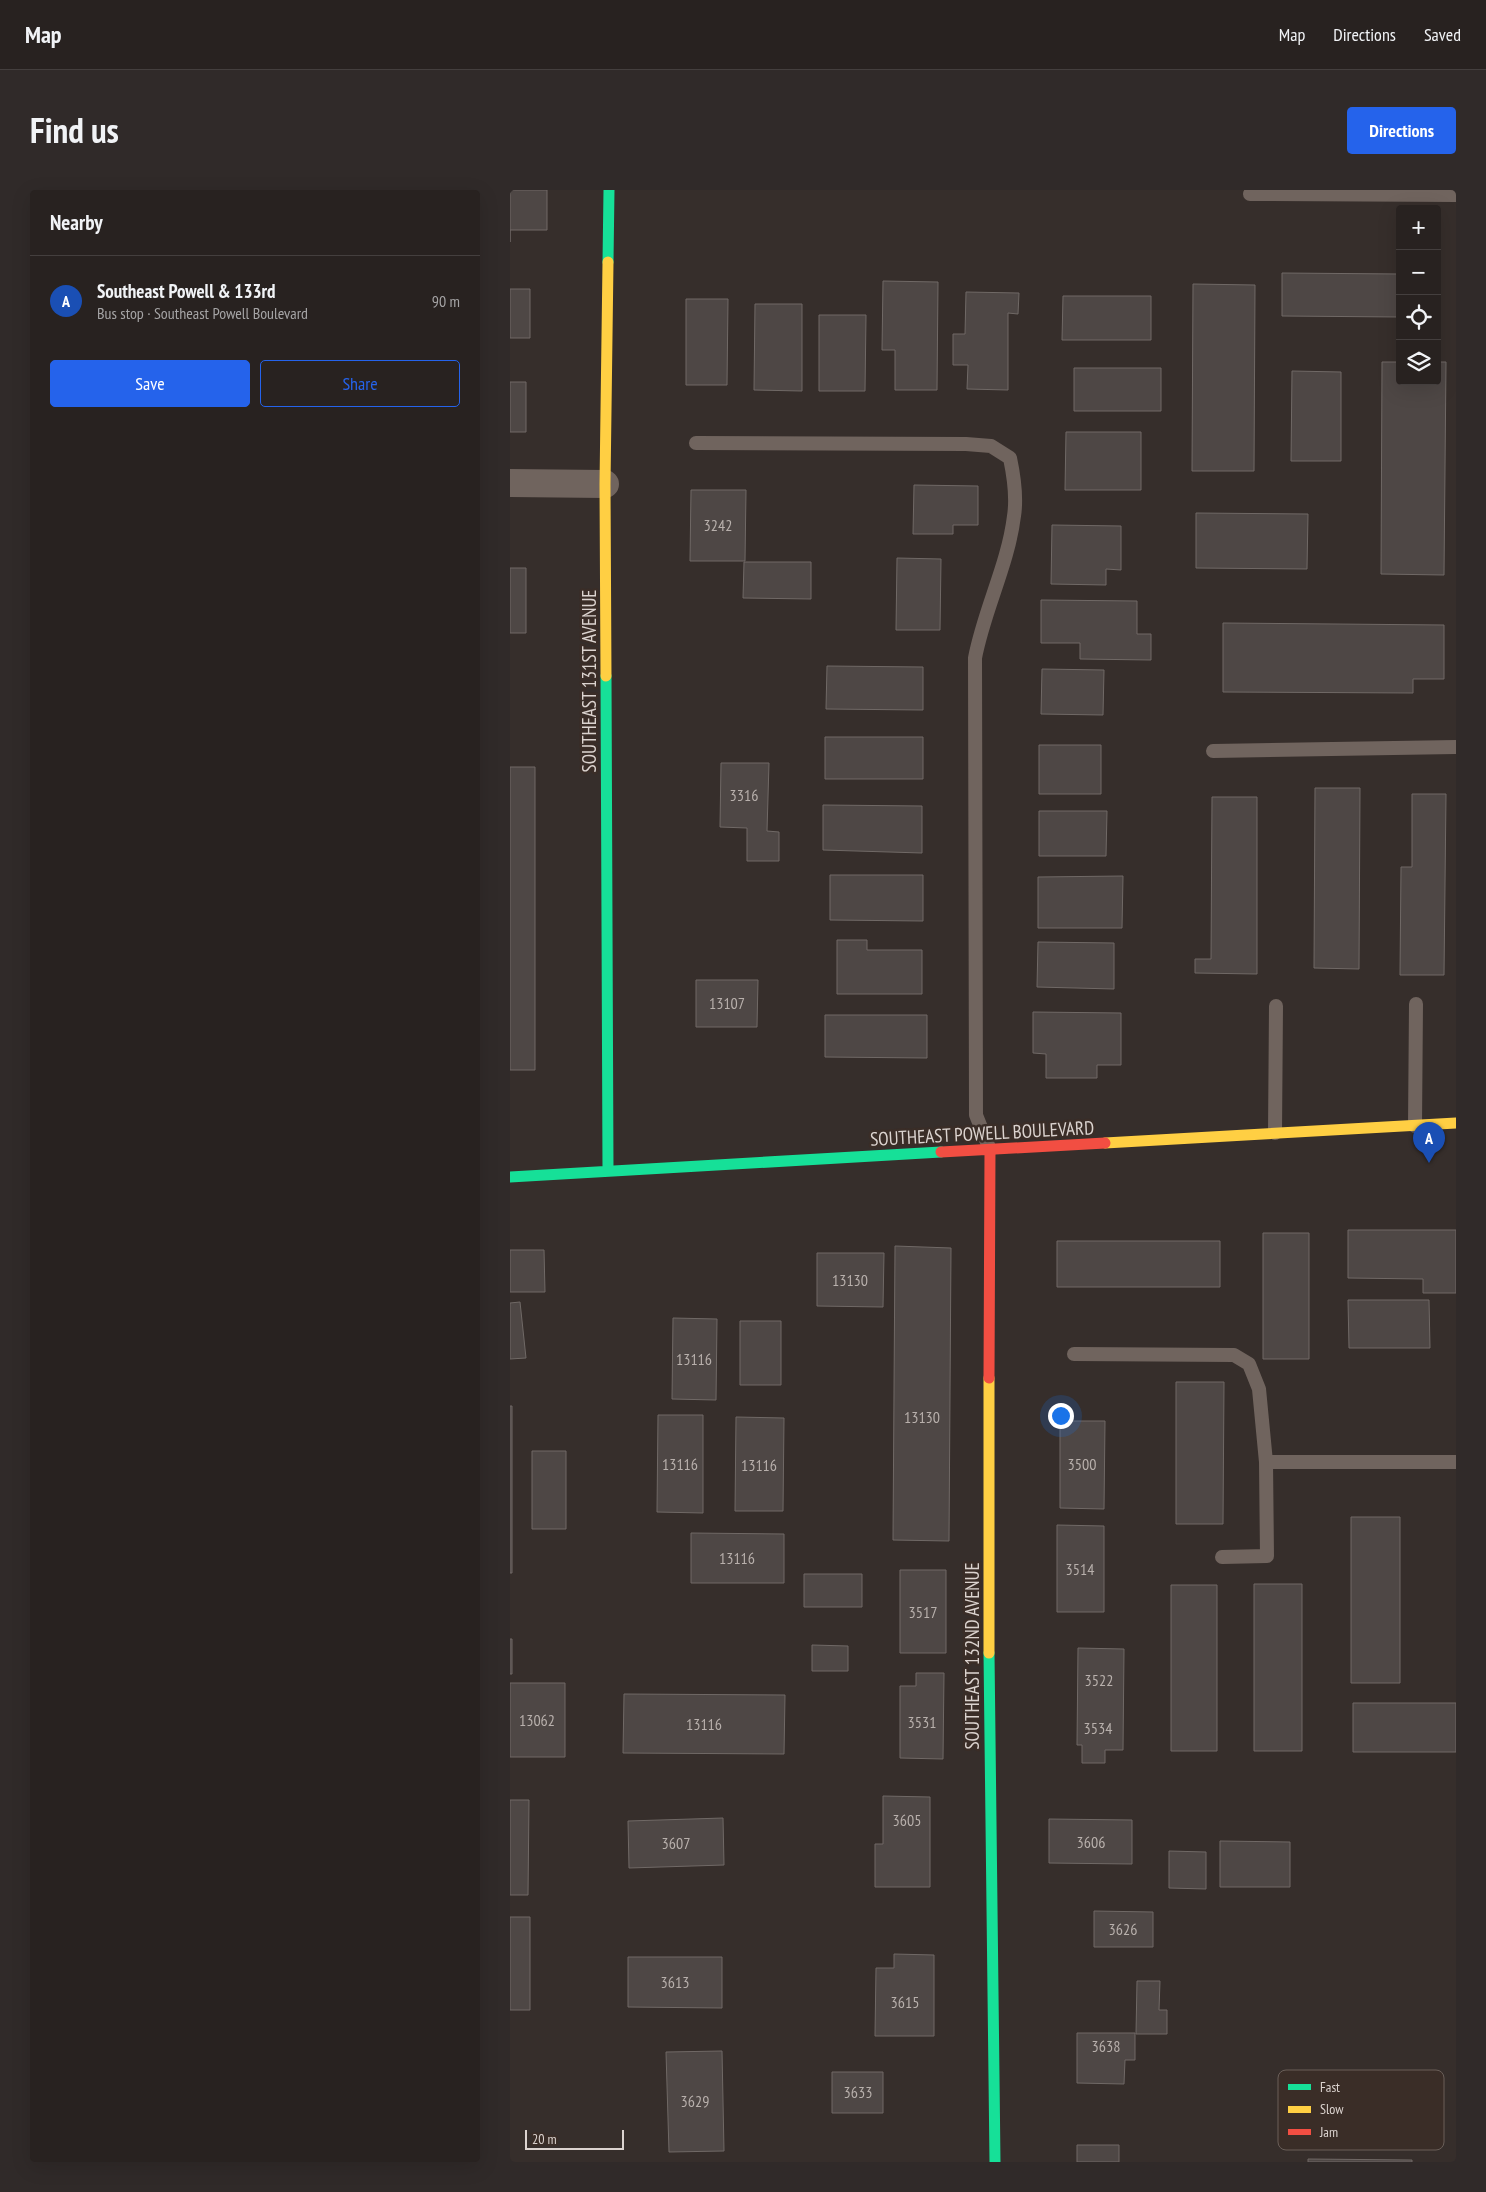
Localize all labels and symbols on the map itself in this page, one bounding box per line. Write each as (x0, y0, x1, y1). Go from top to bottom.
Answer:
house number: 3242 (704, 515, 732, 535)
street label: SOUTHEAST 131ST AVENUE (577, 590, 601, 772)
house number: 3316 (730, 785, 758, 805)
house number: 13107 (709, 993, 745, 1013)
street label: SOUTHEAST POWELL BOULEVARD (869, 1115, 1095, 1151)
pin: A (1413, 1122, 1445, 1163)
house number: 13130 (832, 1270, 868, 1290)
house number: 13116 (676, 1349, 712, 1369)
your location (1048, 1403, 1074, 1429)
house number: 13130 (904, 1407, 940, 1427)
house number: 13116 (662, 1454, 698, 1474)
house number: 3500 (1068, 1454, 1096, 1474)
house number: 13116 (741, 1455, 777, 1475)
house number: 13116 (719, 1548, 755, 1568)
house number: 3514 (1066, 1559, 1094, 1579)
street label: SOUTHEAST 132ND AVENUE (960, 1562, 984, 1750)
house number: 3517 (909, 1602, 937, 1622)
house number: 3522 (1085, 1670, 1113, 1690)
house number: 13062 (519, 1710, 555, 1730)
house number: 3531 (908, 1712, 936, 1732)
house number: 13116 (686, 1714, 722, 1734)
house number: 3534 (1084, 1718, 1112, 1738)
house number: 3605 (893, 1810, 921, 1830)
house number: 3606 (1077, 1832, 1105, 1852)
house number: 3607 (662, 1833, 690, 1853)
house number: 3626 (1109, 1919, 1137, 1939)
house number: 3613 (661, 1972, 689, 1992)
house number: 3615 (891, 1992, 919, 2012)
house number: 3638 (1092, 2036, 1120, 2056)
legend (1278, 2070, 1444, 2150)
text: Fast (1320, 2078, 1340, 2096)
house number: 3633 (844, 2082, 872, 2102)
house number: 3629 (681, 2091, 709, 2111)
text: Slow (1320, 2100, 1344, 2118)
text: Jam (1319, 2123, 1338, 2141)
scale bar (525, 2127, 624, 2150)

